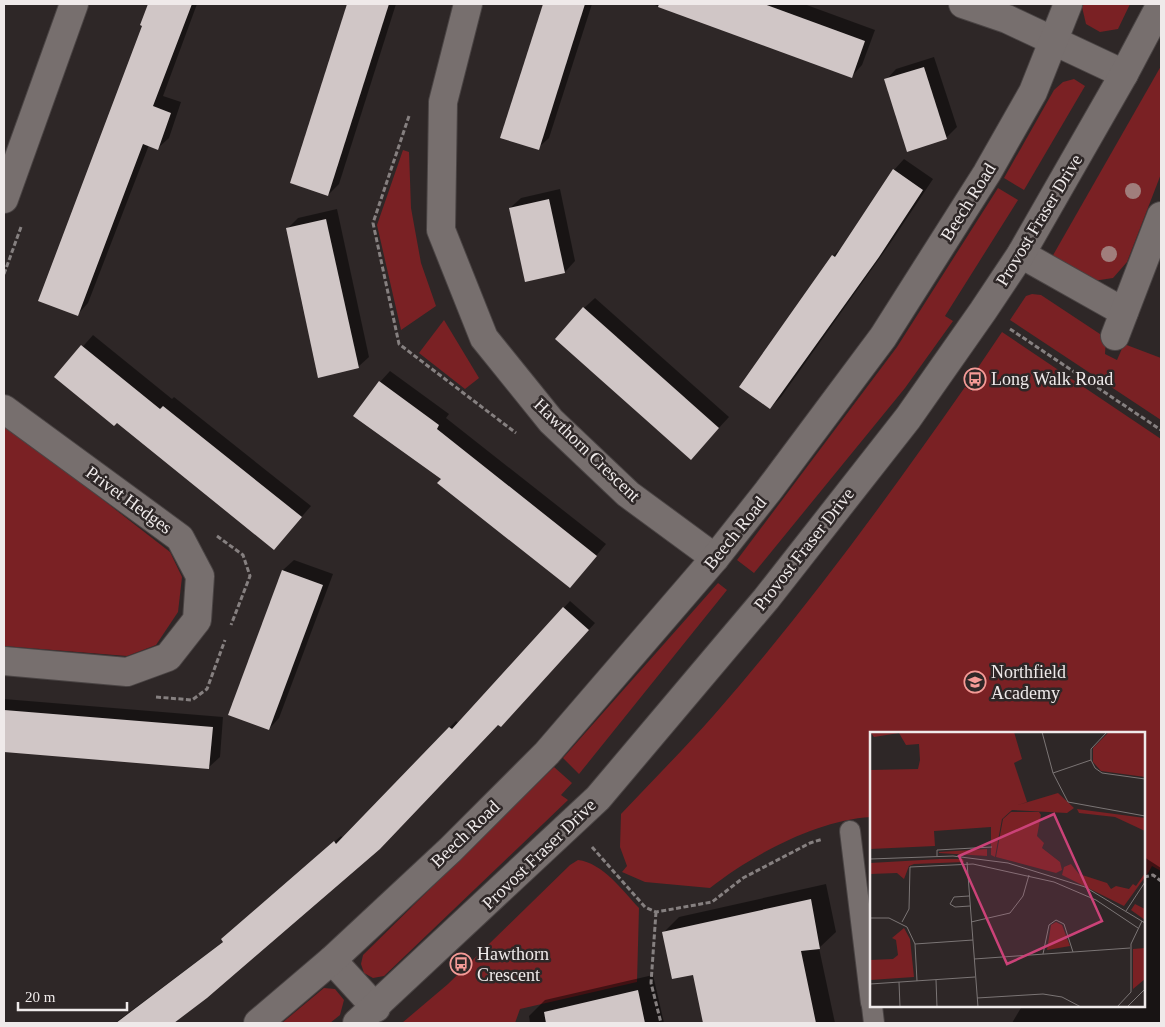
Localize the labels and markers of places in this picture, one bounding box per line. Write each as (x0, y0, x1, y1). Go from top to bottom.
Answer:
bus stop icon: Long Walk Road (963, 367, 987, 391)
place label: Long Walk Road (991, 369, 1113, 389)
place label: Northfield Academy (991, 662, 1066, 703)
school or university icon: Northfield Academy (963, 670, 987, 694)
place label: Hawthorn Crescent (477, 944, 549, 985)
bus stop icon: Hawthorn Crescent (449, 952, 473, 976)

